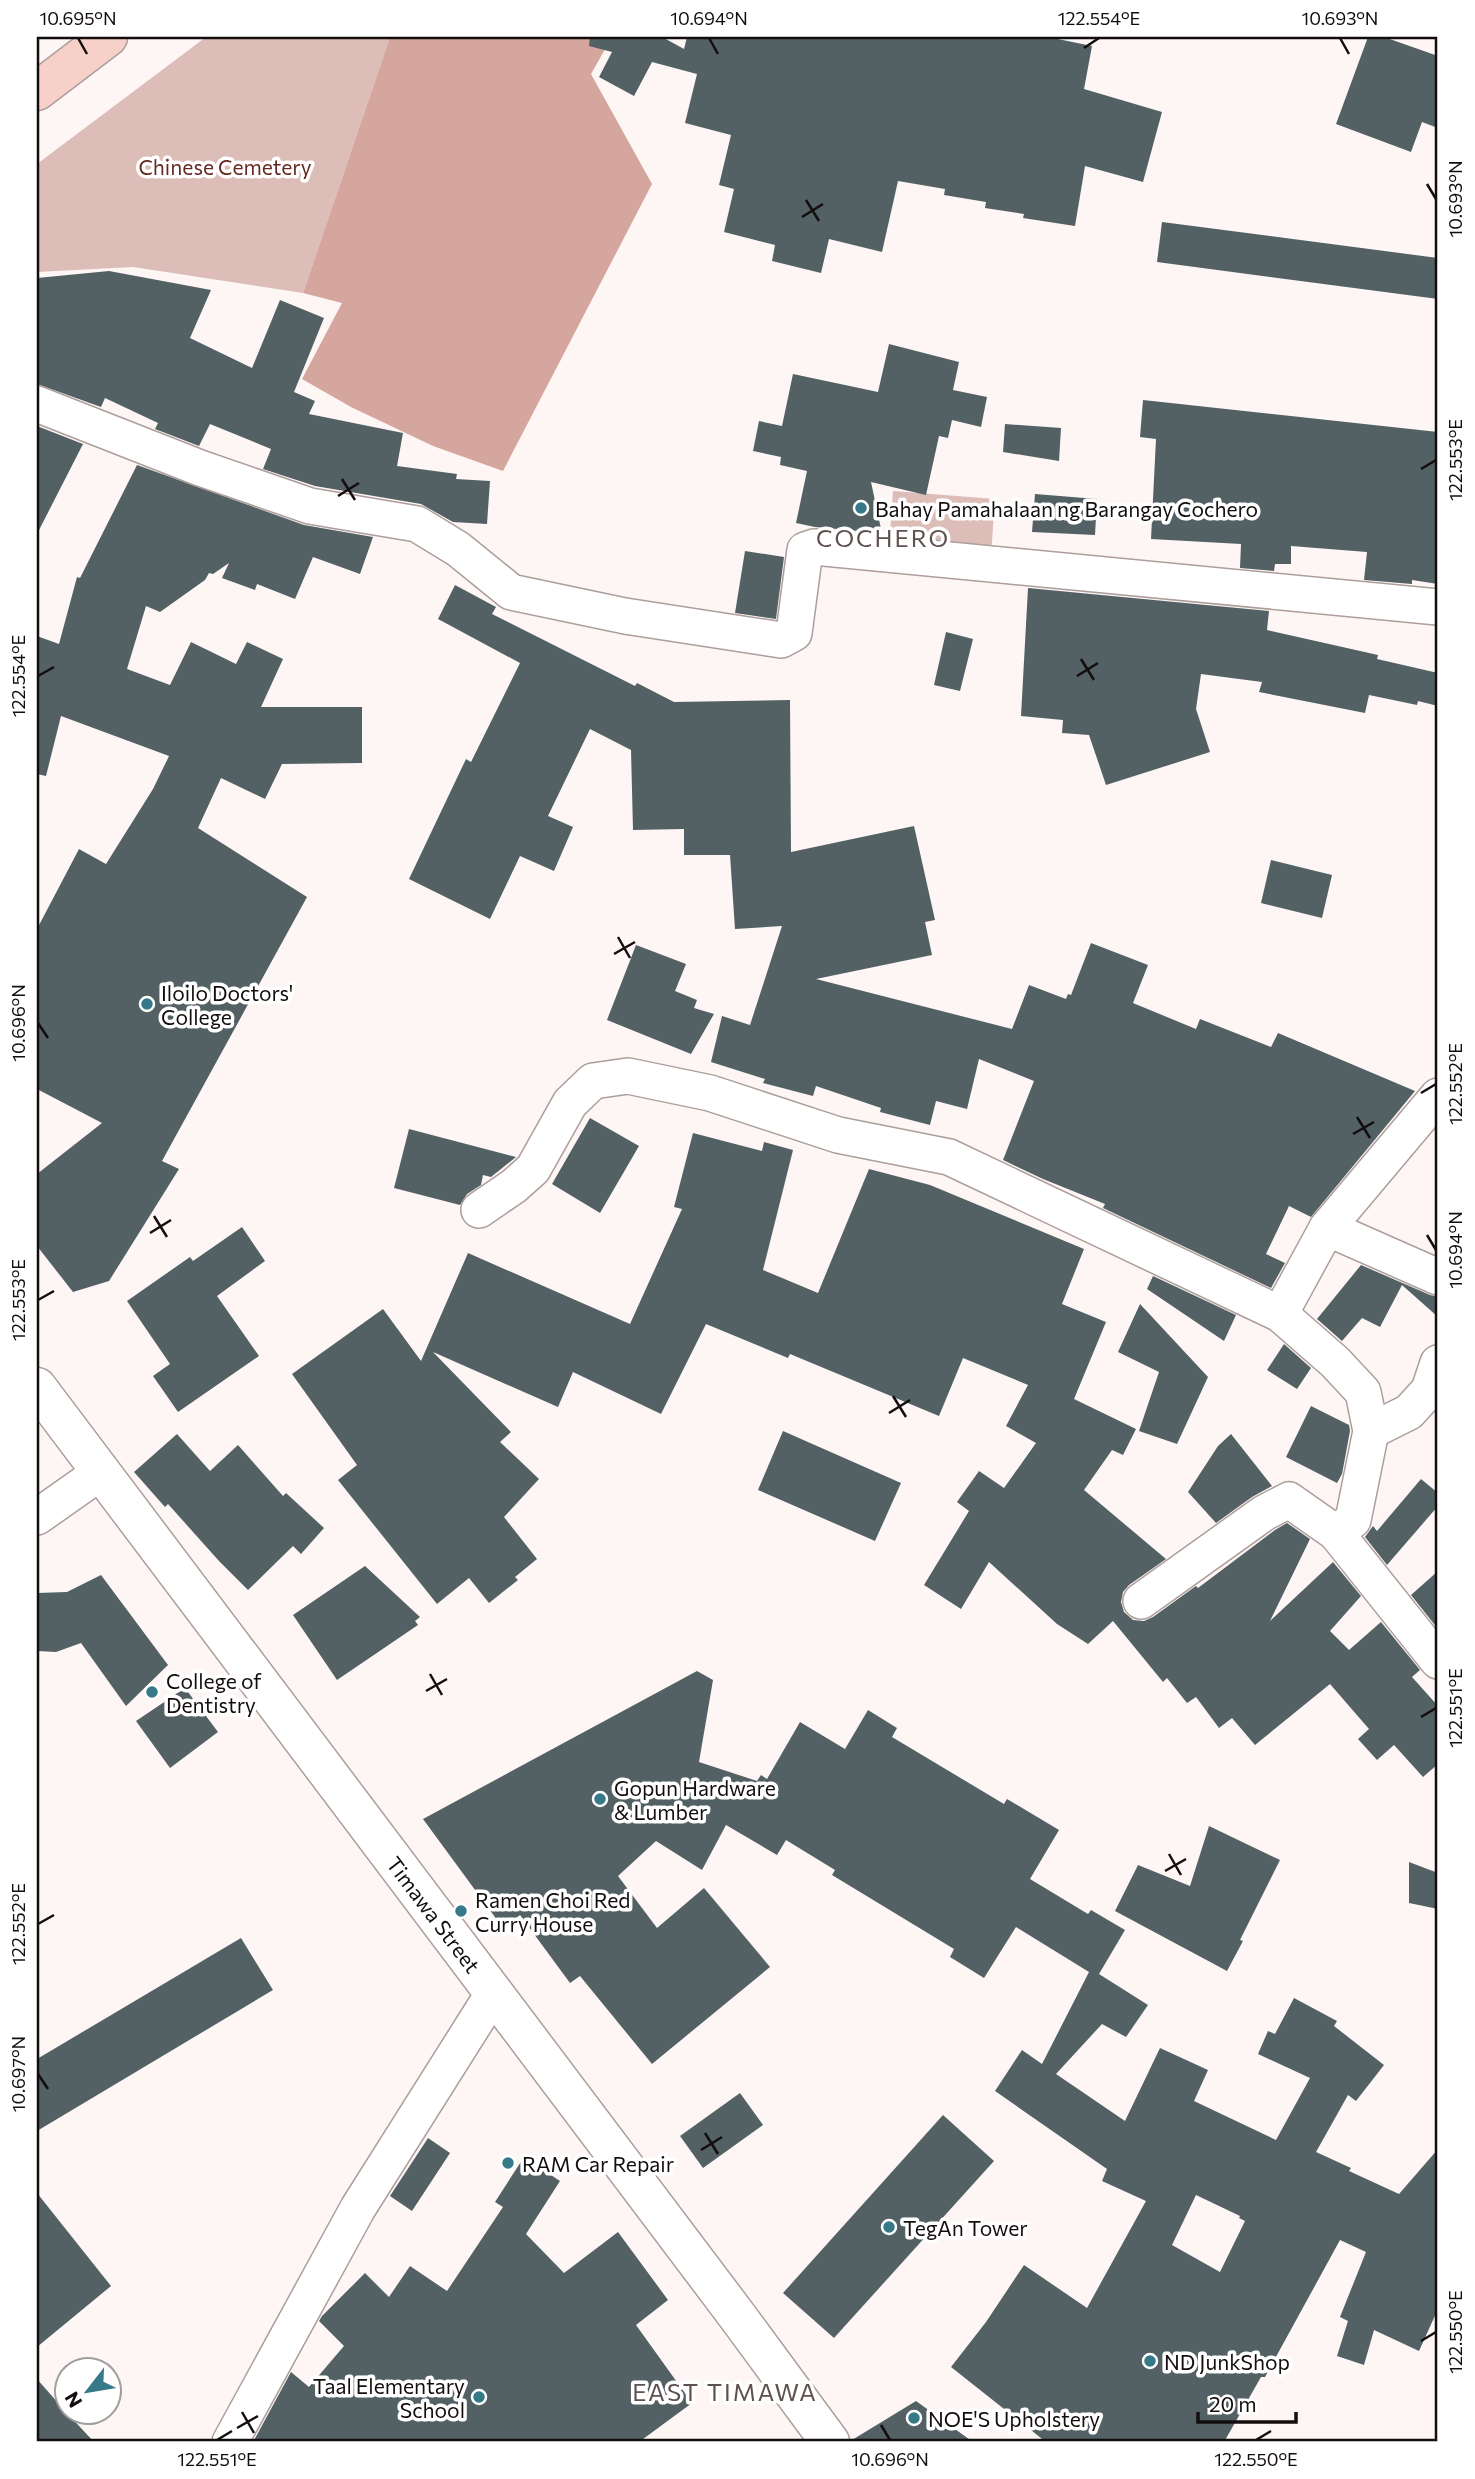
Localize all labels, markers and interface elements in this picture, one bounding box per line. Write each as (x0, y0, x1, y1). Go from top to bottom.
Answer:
text: 10.695°N (39, 7, 117, 29)
text: 10.694°N (670, 7, 748, 29)
text: 122.554°E (1058, 7, 1140, 29)
text: 10.693°N (1302, 7, 1378, 29)
park label: Chinese Cemetery (138, 154, 312, 179)
text: 10.693°N (1444, 161, 1466, 237)
text: 122.553°E (1444, 419, 1466, 501)
place label: Bahay Pamahalaan ng Barangay Cochero (875, 496, 1258, 521)
marker: Bahay Pamahalaan ng Barangay Cochero (853, 500, 869, 516)
district label: COCHERO (816, 523, 950, 552)
text: 122.554°E (7, 635, 29, 717)
place label: Iloilo Doctors' College (161, 980, 293, 1029)
text: 10.696°N (7, 984, 29, 1062)
marker: Iloilo Doctors' College (139, 996, 155, 1012)
text: 122.552°E (1444, 1043, 1466, 1125)
text: 10.694°N (1444, 1211, 1466, 1289)
text: 122.553°E (7, 1259, 29, 1341)
place label: College of Dentistry (166, 1668, 262, 1717)
text: 122.551°E (1444, 1668, 1466, 1748)
marker: College of Dentistry (144, 1684, 160, 1700)
place label: Gopun Hardware & Lumber (614, 1775, 776, 1824)
marker: Gopun Hardware & Lumber (592, 1791, 608, 1807)
street label: Timawa Street (382, 1851, 486, 1977)
text: 122.552°E (7, 1883, 29, 1965)
place label: Ramen Choi Red Curry House (475, 1887, 630, 1936)
marker: Ramen Choi Red Curry House (453, 1903, 469, 1919)
text: 10.697°N (7, 2036, 29, 2112)
place label: RAM Car Repair (522, 2151, 674, 2176)
marker: RAM Car Repair (500, 2155, 516, 2171)
place label: TegAn Tower (903, 2215, 1028, 2240)
marker: TegAn Tower (881, 2219, 897, 2235)
text: 122.550°E (1444, 2290, 1466, 2374)
place label: ND JunkShop (1164, 2349, 1290, 2374)
marker: ND JunkShop (1142, 2353, 1158, 2369)
north arrow (52, 2356, 122, 2426)
place label: Taal Elementary School (313, 2373, 465, 2422)
district label: EAST TIMAWA (632, 2377, 818, 2406)
scale bar (1198, 2381, 1296, 2425)
text: N (59, 2388, 87, 2412)
marker: Taal Elementary School (471, 2389, 487, 2405)
text: 20 m (1209, 2391, 1257, 2416)
place label: NOE'S Upholstery (928, 2406, 1100, 2431)
marker: NOE'S Upholstery (906, 2410, 922, 2426)
text: 122.551°E (177, 2448, 257, 2470)
text: 10.696°N (851, 2448, 929, 2470)
text: 122.550°E (1214, 2448, 1298, 2470)

